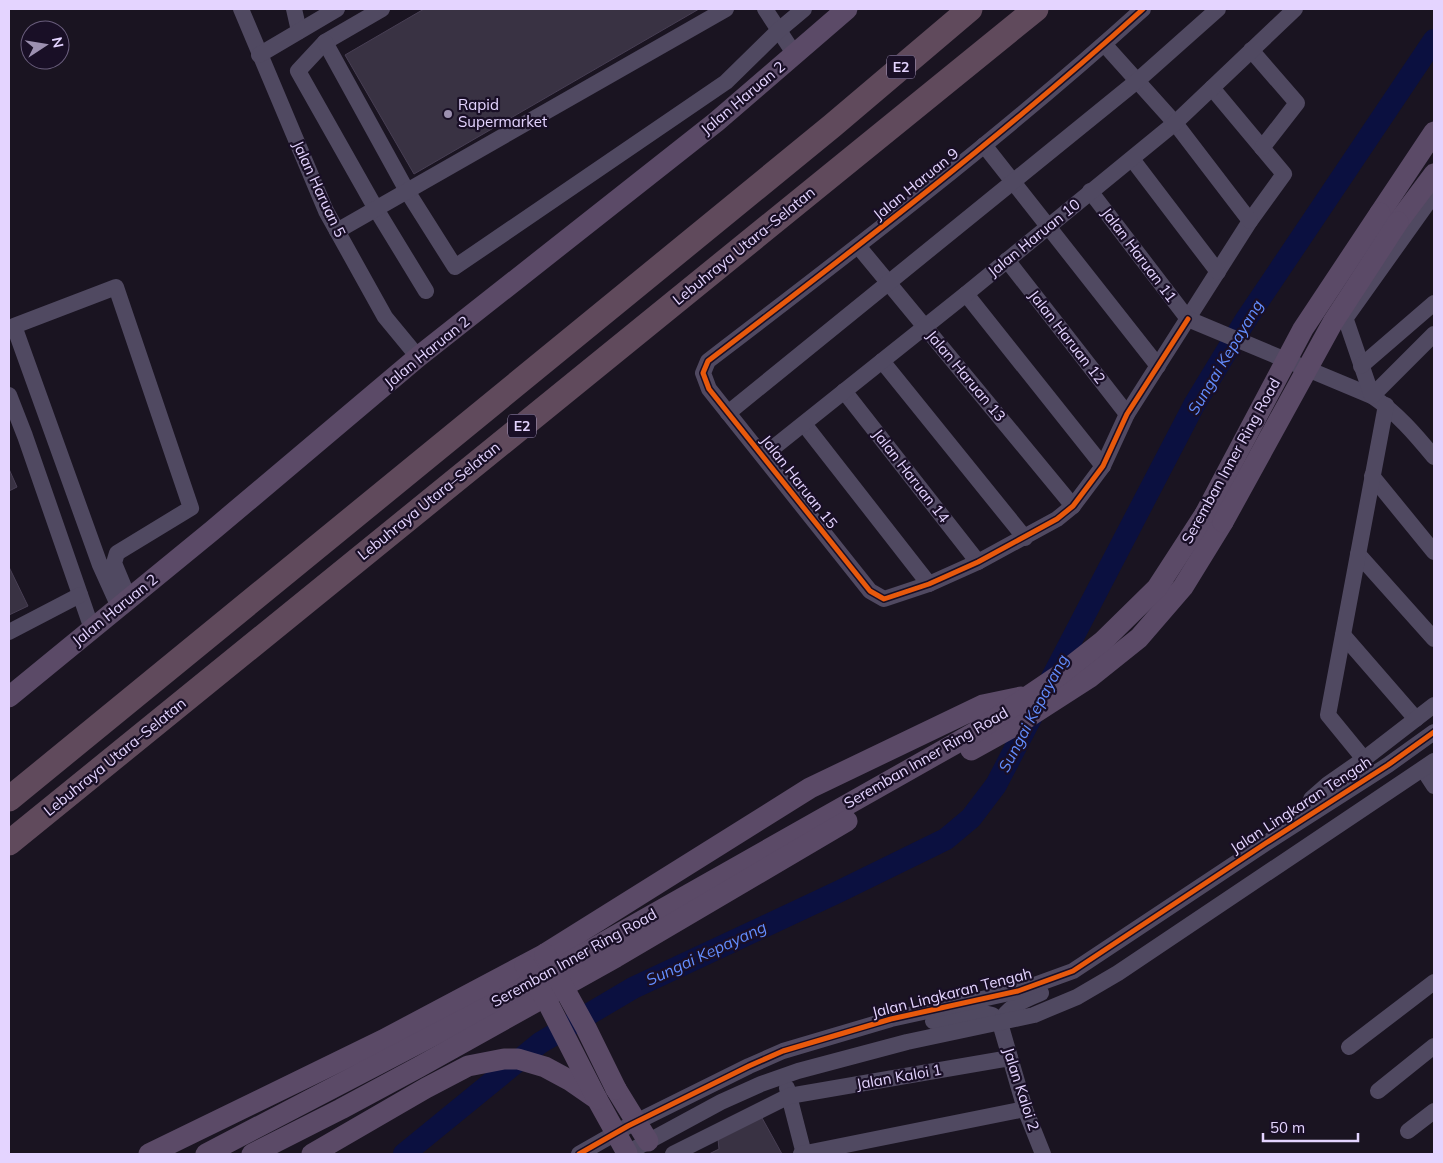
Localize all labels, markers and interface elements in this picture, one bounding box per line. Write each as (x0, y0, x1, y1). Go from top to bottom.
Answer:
north arrow (20, 20, 70, 70)
text: N (48, 35, 68, 49)
road number: E2 (887, 56, 915, 78)
street label: Jalan Haruan 2 (697, 57, 789, 138)
place label: Rapid Supermarket (458, 95, 547, 131)
marker: Rapid Supermarket (442, 108, 454, 120)
street label: Jalan Haruan 5 (289, 137, 350, 240)
street label: Jalan Haruan 9 (869, 143, 962, 224)
street label: Lebuhraya Utara–Selatan (669, 182, 819, 309)
street label: Jalan Haruan 10 (984, 195, 1084, 281)
street label: Jalan Haruan 11 (1098, 204, 1181, 306)
street label: Jalan Haruan 12 (1025, 286, 1110, 387)
water label: Sungai Kepayang (1183, 296, 1267, 418)
street label: Jalan Haruan 2 (380, 311, 473, 392)
street label: Jalan Haruan 13 (923, 326, 1010, 425)
street label: Seremban Inner Ring Road (1177, 375, 1284, 547)
road number: E2 (508, 414, 536, 438)
street label: Jalan Haruan 14 (869, 425, 954, 526)
street label: Jalan Haruan 15 (757, 431, 842, 532)
street label: Lebuhraya Utara–Selatan (354, 437, 504, 564)
street label: Jalan Haruan 2 (68, 569, 161, 650)
water label: Sungai Kepayang (994, 650, 1073, 775)
street label: Lebuhraya Utara–Selatan (40, 693, 190, 820)
street label: Seremban Inner Ring Road (840, 703, 1011, 812)
street label: Jalan Lingkaran Tengah (1227, 752, 1375, 857)
street label: Seremban Inner Ring Road (488, 904, 660, 1011)
water label: Sungai Kepayang (643, 916, 770, 990)
street label: Jalan Lingkaran Tengah (870, 963, 1034, 1022)
street label: Jalan Kaloi 2 (999, 1045, 1044, 1133)
street label: Jalan Kaloi 1 (855, 1060, 943, 1093)
scale bar (1263, 1110, 1358, 1142)
text: 50 m (1270, 1118, 1305, 1137)

